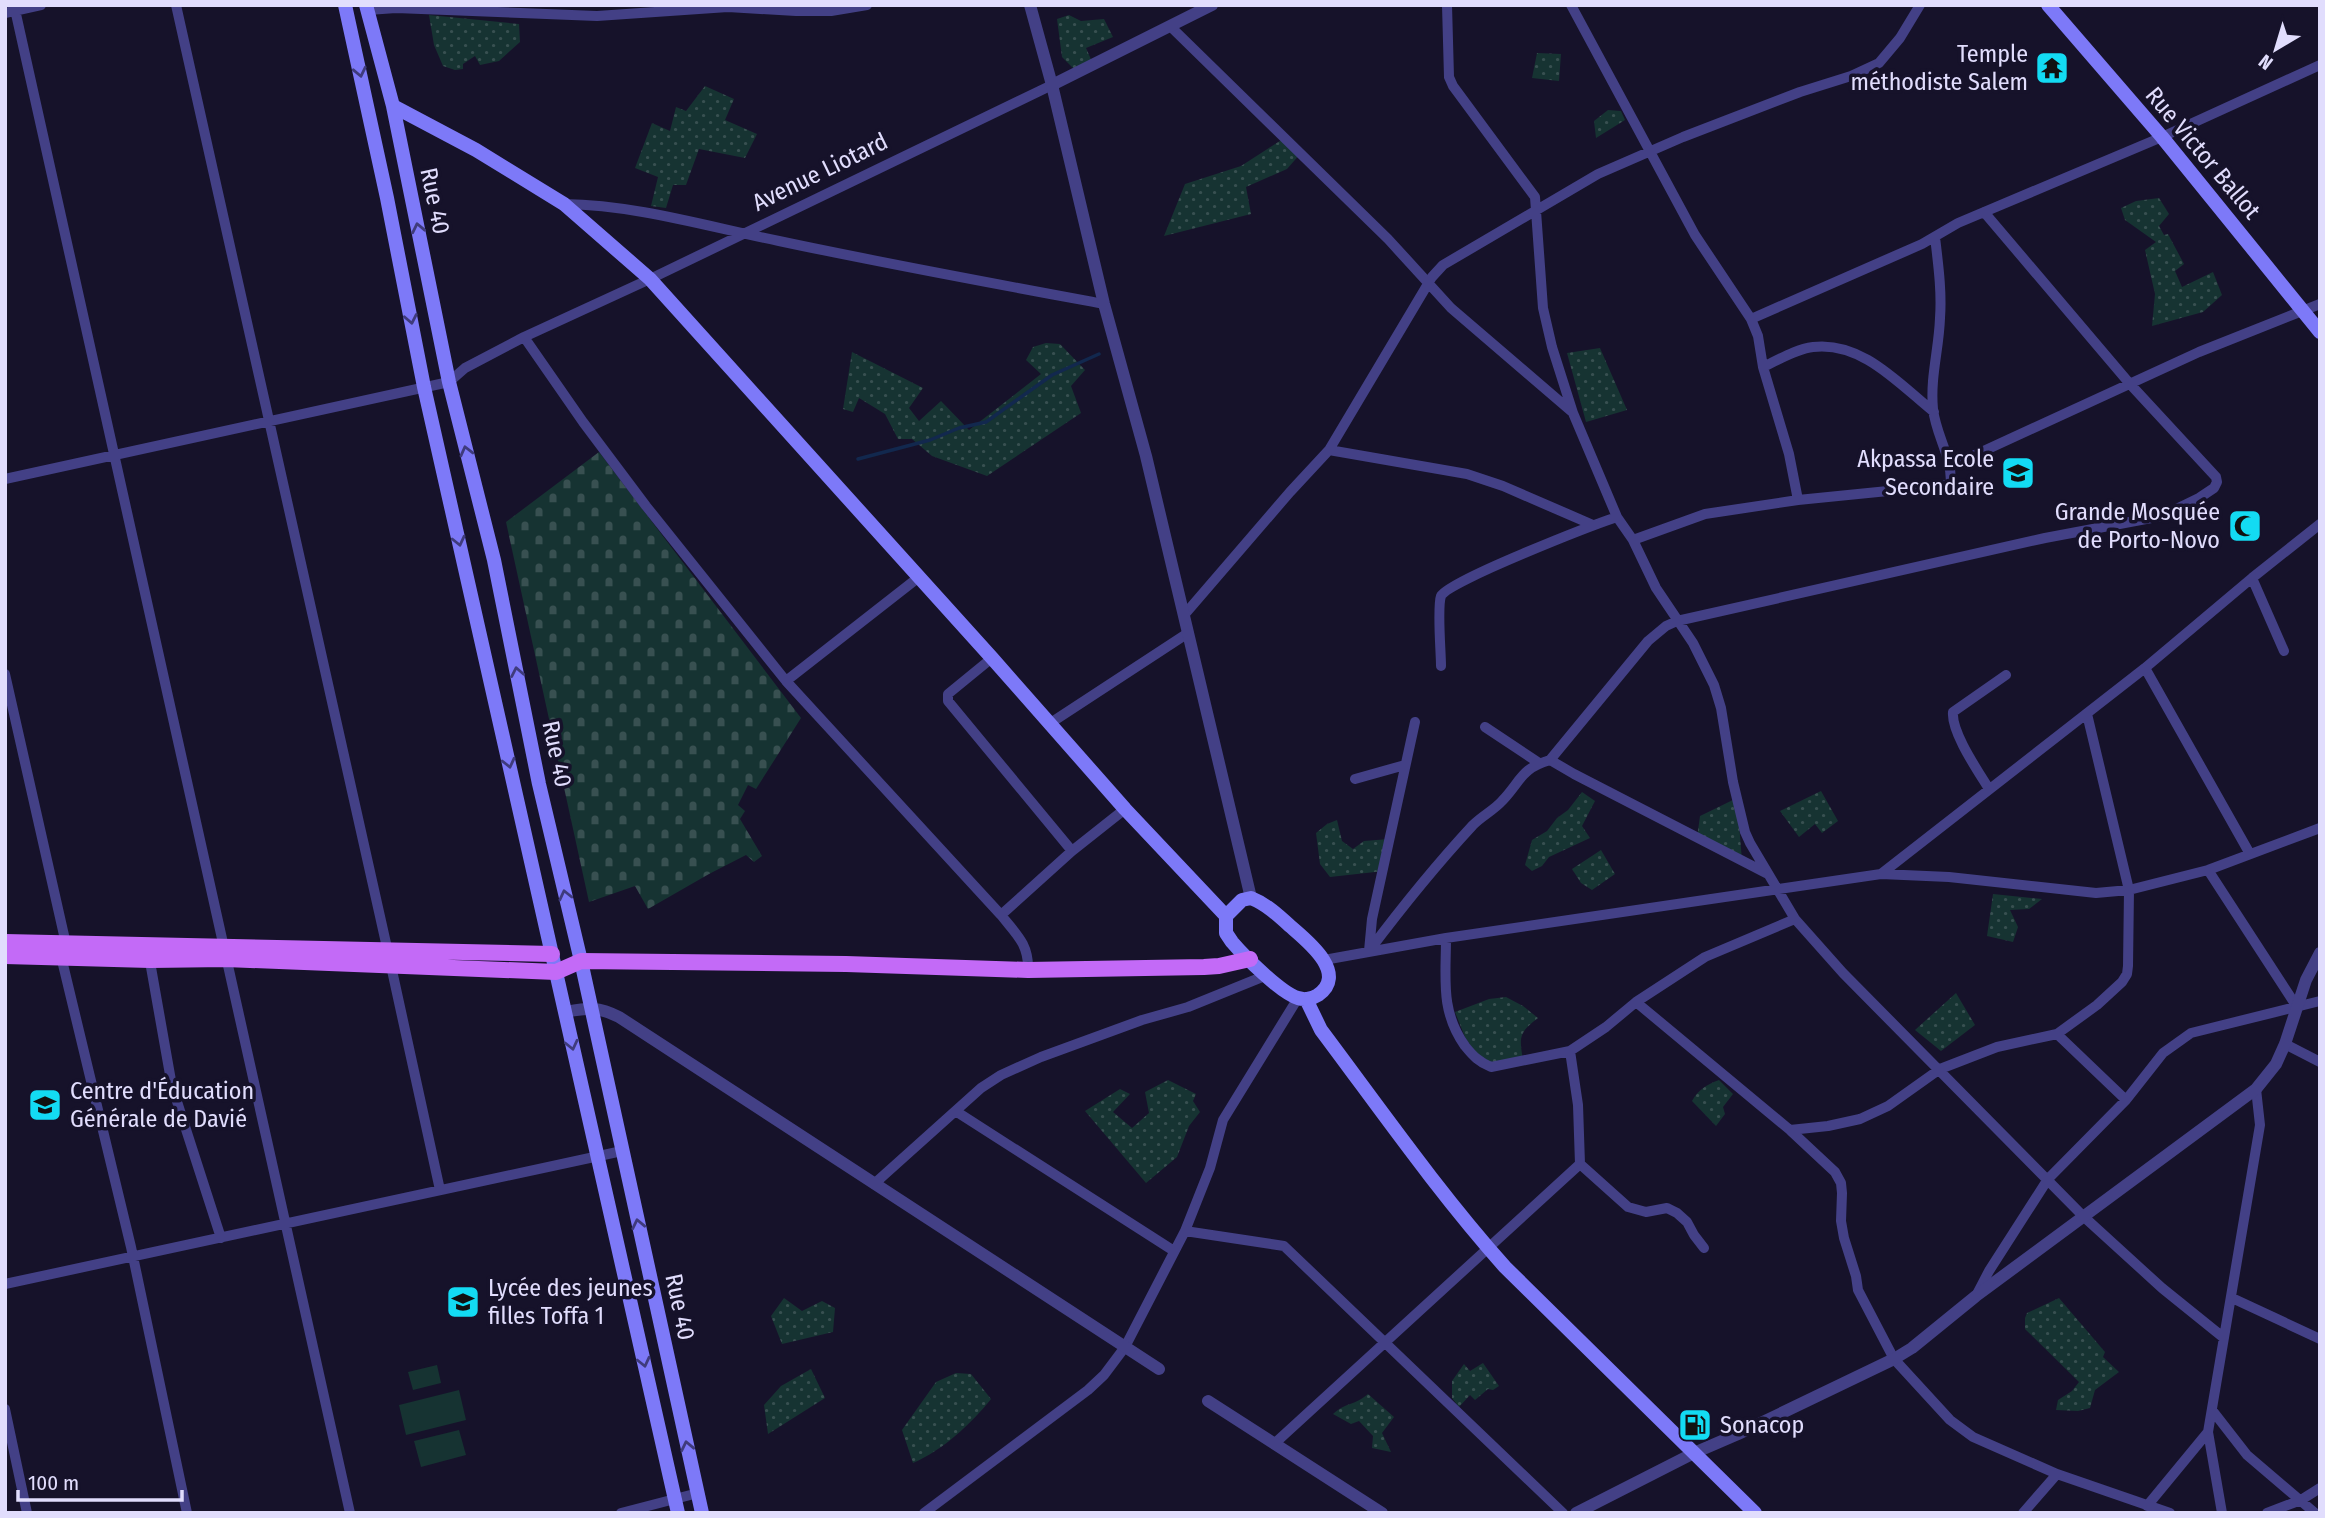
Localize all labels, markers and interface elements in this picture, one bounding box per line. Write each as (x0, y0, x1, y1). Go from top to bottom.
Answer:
north arrow (2241, 14, 2311, 84)
place label: Temple méthodiste Salem (1850, 40, 2028, 96)
temple icon: Temple méthodiste Salem (2033, 49, 2071, 87)
text: N (2254, 49, 2277, 75)
one-way arrow (351, 66, 366, 78)
street label: Rue Victor Ballot (2140, 81, 2266, 225)
street label: Avenue Liotard (748, 127, 892, 217)
street label: Rue 40 (414, 165, 456, 237)
one-way arrow (411, 222, 426, 234)
one-way arrow (403, 313, 418, 325)
one-way arrow (460, 445, 474, 457)
place label: Akpassa Ecole Secondaire (1857, 445, 1994, 501)
school or university icon: Akpassa Ecole Secondaire (1999, 454, 2037, 492)
place label: Grande Mosquée de Porto-Novo (2055, 498, 2220, 554)
mosque icon: Grande Mosquée de Porto-Novo (2226, 507, 2264, 545)
one-way arrow (451, 535, 465, 547)
one-way arrow (510, 666, 525, 678)
street label: Rue 40 (536, 718, 578, 790)
one-way arrow (501, 757, 515, 769)
one-way arrow (559, 889, 573, 901)
one-way arrow (564, 1039, 578, 1051)
place label: Centre d'Éducation Générale de Davié (70, 1076, 254, 1133)
school or university icon: Centre d'Éducation Générale de Davié (26, 1086, 64, 1124)
one-way arrow (632, 1218, 647, 1230)
street label: Rue 40 (659, 1271, 701, 1343)
place label: Lycée des jeunes filles Toffa 1 (488, 1274, 653, 1330)
school or university icon: Lycée des jeunes filles Toffa 1 (444, 1283, 482, 1321)
one-way arrow (636, 1356, 651, 1368)
fuel station icon: Sonacop (1676, 1406, 1714, 1444)
place label: Sonacop (1720, 1411, 1804, 1439)
one-way arrow (681, 1440, 696, 1452)
scale bar (18, 1458, 182, 1502)
text: 100 m (28, 1470, 79, 1496)

